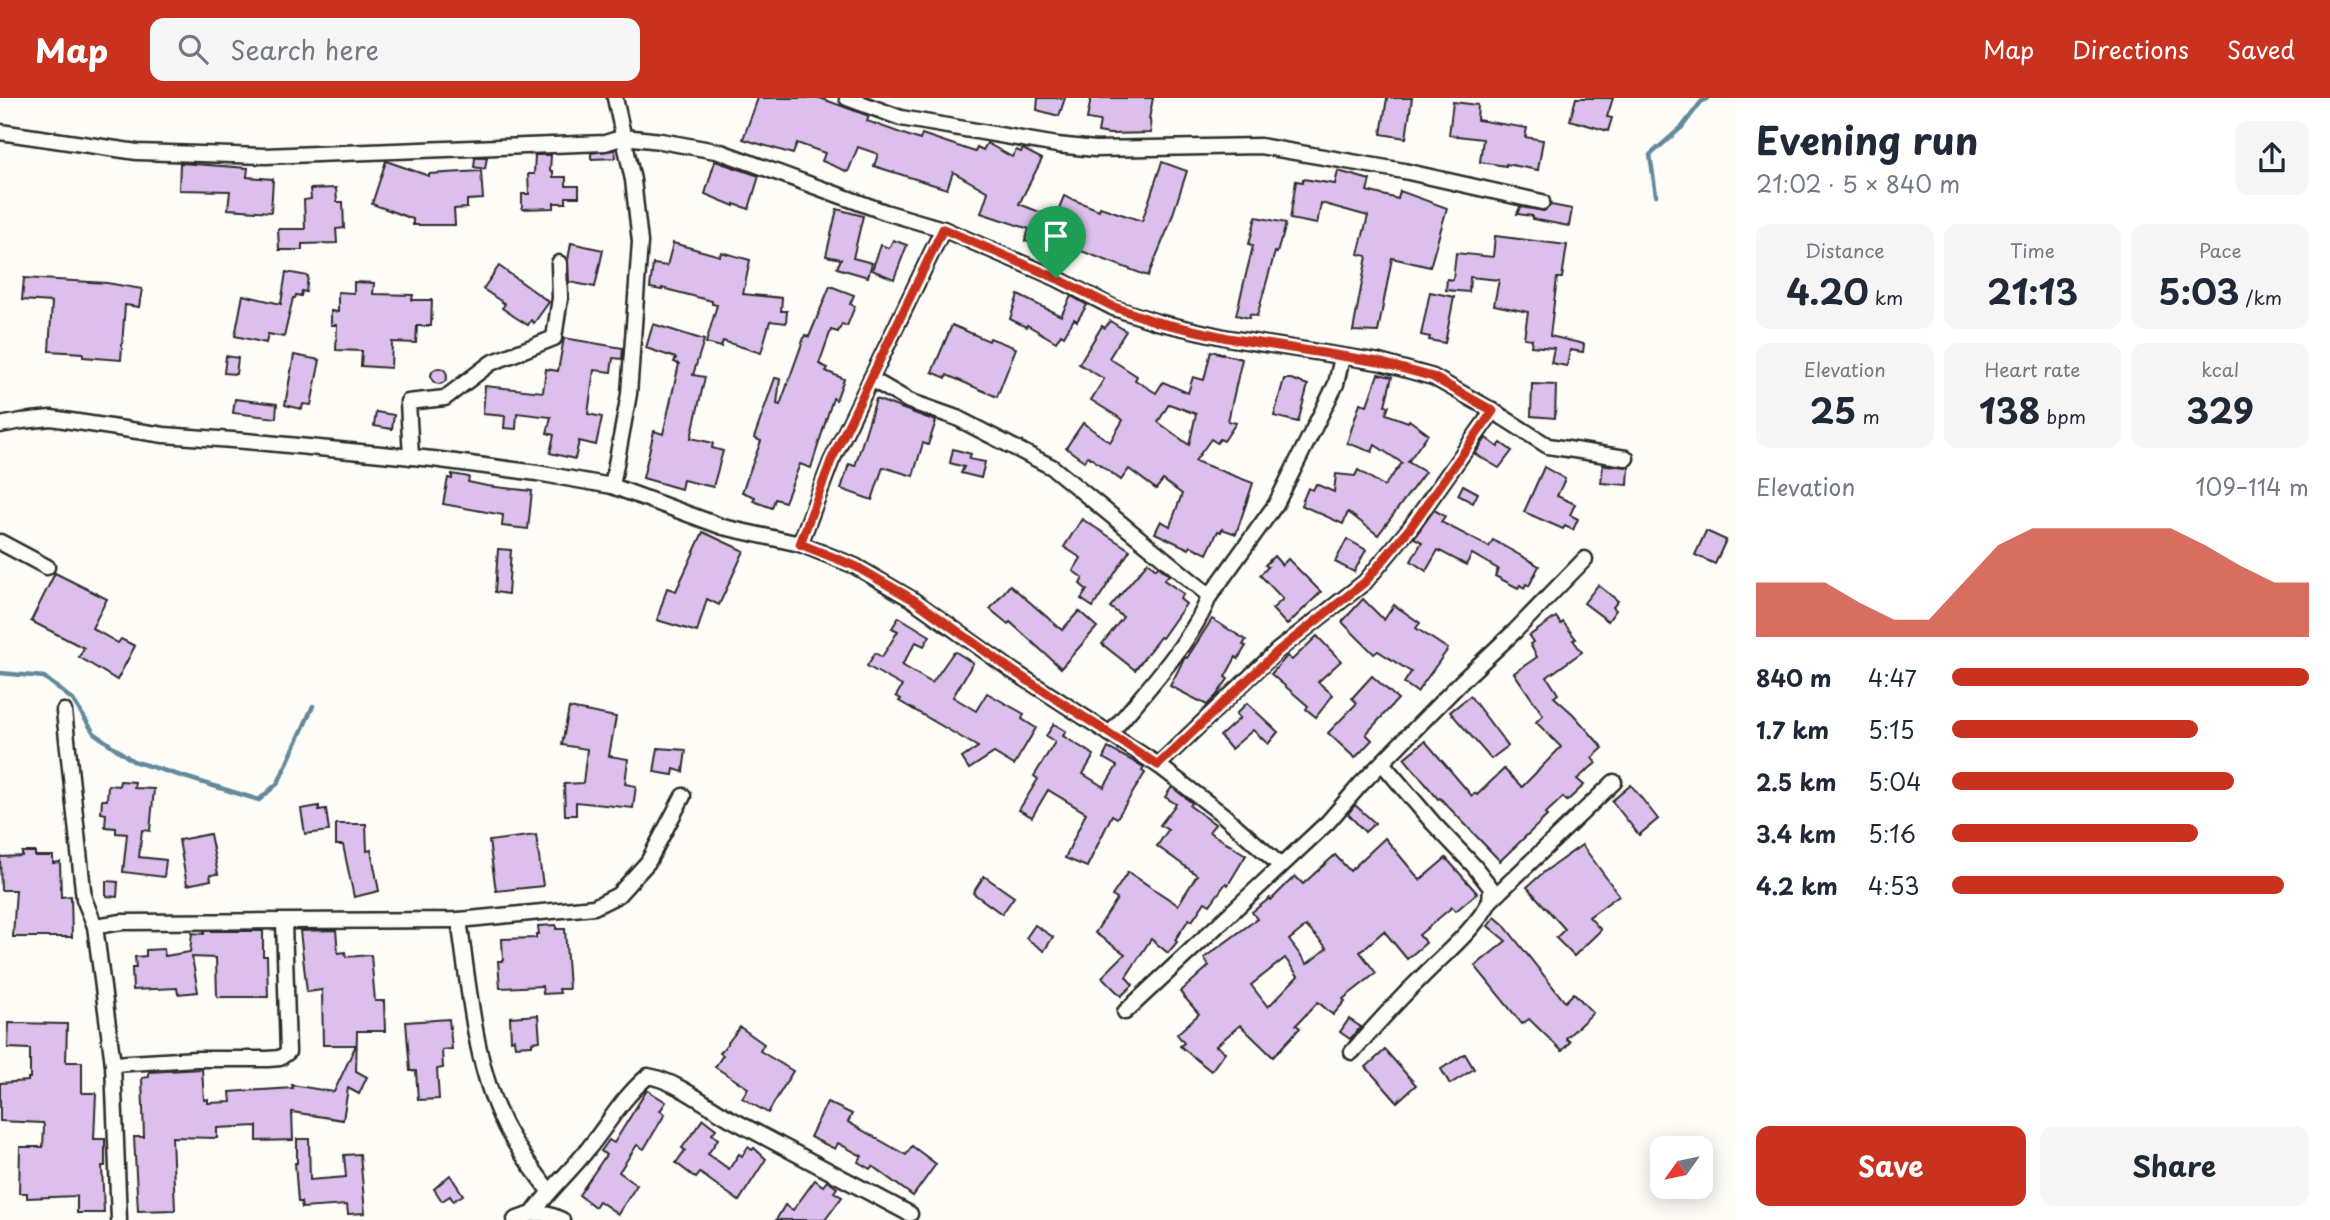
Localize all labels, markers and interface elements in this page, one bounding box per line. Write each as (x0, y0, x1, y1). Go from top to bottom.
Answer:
search box (150, 18, 640, 81)
text: Map (35, 24, 108, 74)
icon: search (174, 30, 212, 68)
text: Search here (230, 30, 379, 69)
text: Map (1983, 31, 2034, 67)
text: Directions (2072, 31, 2189, 67)
text: Saved (2227, 31, 2295, 67)
text: Evening run (1756, 111, 1978, 168)
button: share (2235, 121, 2309, 195)
text: 21:02 · 5 × 840 m (1756, 166, 1960, 201)
pin (1026, 206, 1086, 278)
icon: arrive (1037, 217, 1075, 255)
text: Distance (1805, 236, 1885, 264)
text: Time (2010, 236, 2055, 264)
text: Pace (2199, 236, 2242, 264)
text: 4.20 (1786, 264, 1869, 317)
text: 21:13 (1987, 264, 2078, 317)
text: 5:03 (2158, 264, 2239, 317)
text: km (1869, 283, 1903, 311)
text: /km (2239, 283, 2282, 311)
text: Elevation (1804, 355, 1886, 383)
text: Heart rate (1985, 355, 2080, 383)
text: kcal (2201, 355, 2239, 383)
text: 25 (1810, 383, 1856, 436)
text: 138 (1979, 383, 2040, 436)
text: 329 (2186, 383, 2254, 436)
text: m (1856, 402, 1880, 430)
text: bpm (2040, 402, 2086, 430)
text: Elevation (1756, 469, 1855, 504)
text: 109–114 m (2195, 469, 2309, 504)
text: 840 m (1756, 660, 1832, 695)
text: 4:47 (1868, 660, 1917, 695)
text: 1.7 km (1756, 712, 1829, 747)
text: 5:15 (1868, 712, 1914, 747)
text: 2.5 km (1756, 764, 1836, 799)
text: 5:04 (1868, 764, 1921, 799)
text: 3.4 km (1756, 816, 1836, 851)
text: 5:16 (1868, 816, 1916, 851)
text: 4.2 km (1756, 868, 1838, 903)
text: 4:53 (1868, 868, 1919, 903)
button: Save (1756, 1126, 2026, 1206)
button: Share (2040, 1126, 2309, 1206)
north arrow (1650, 1136, 1713, 1199)
map controls (1650, 1136, 1713, 1199)

